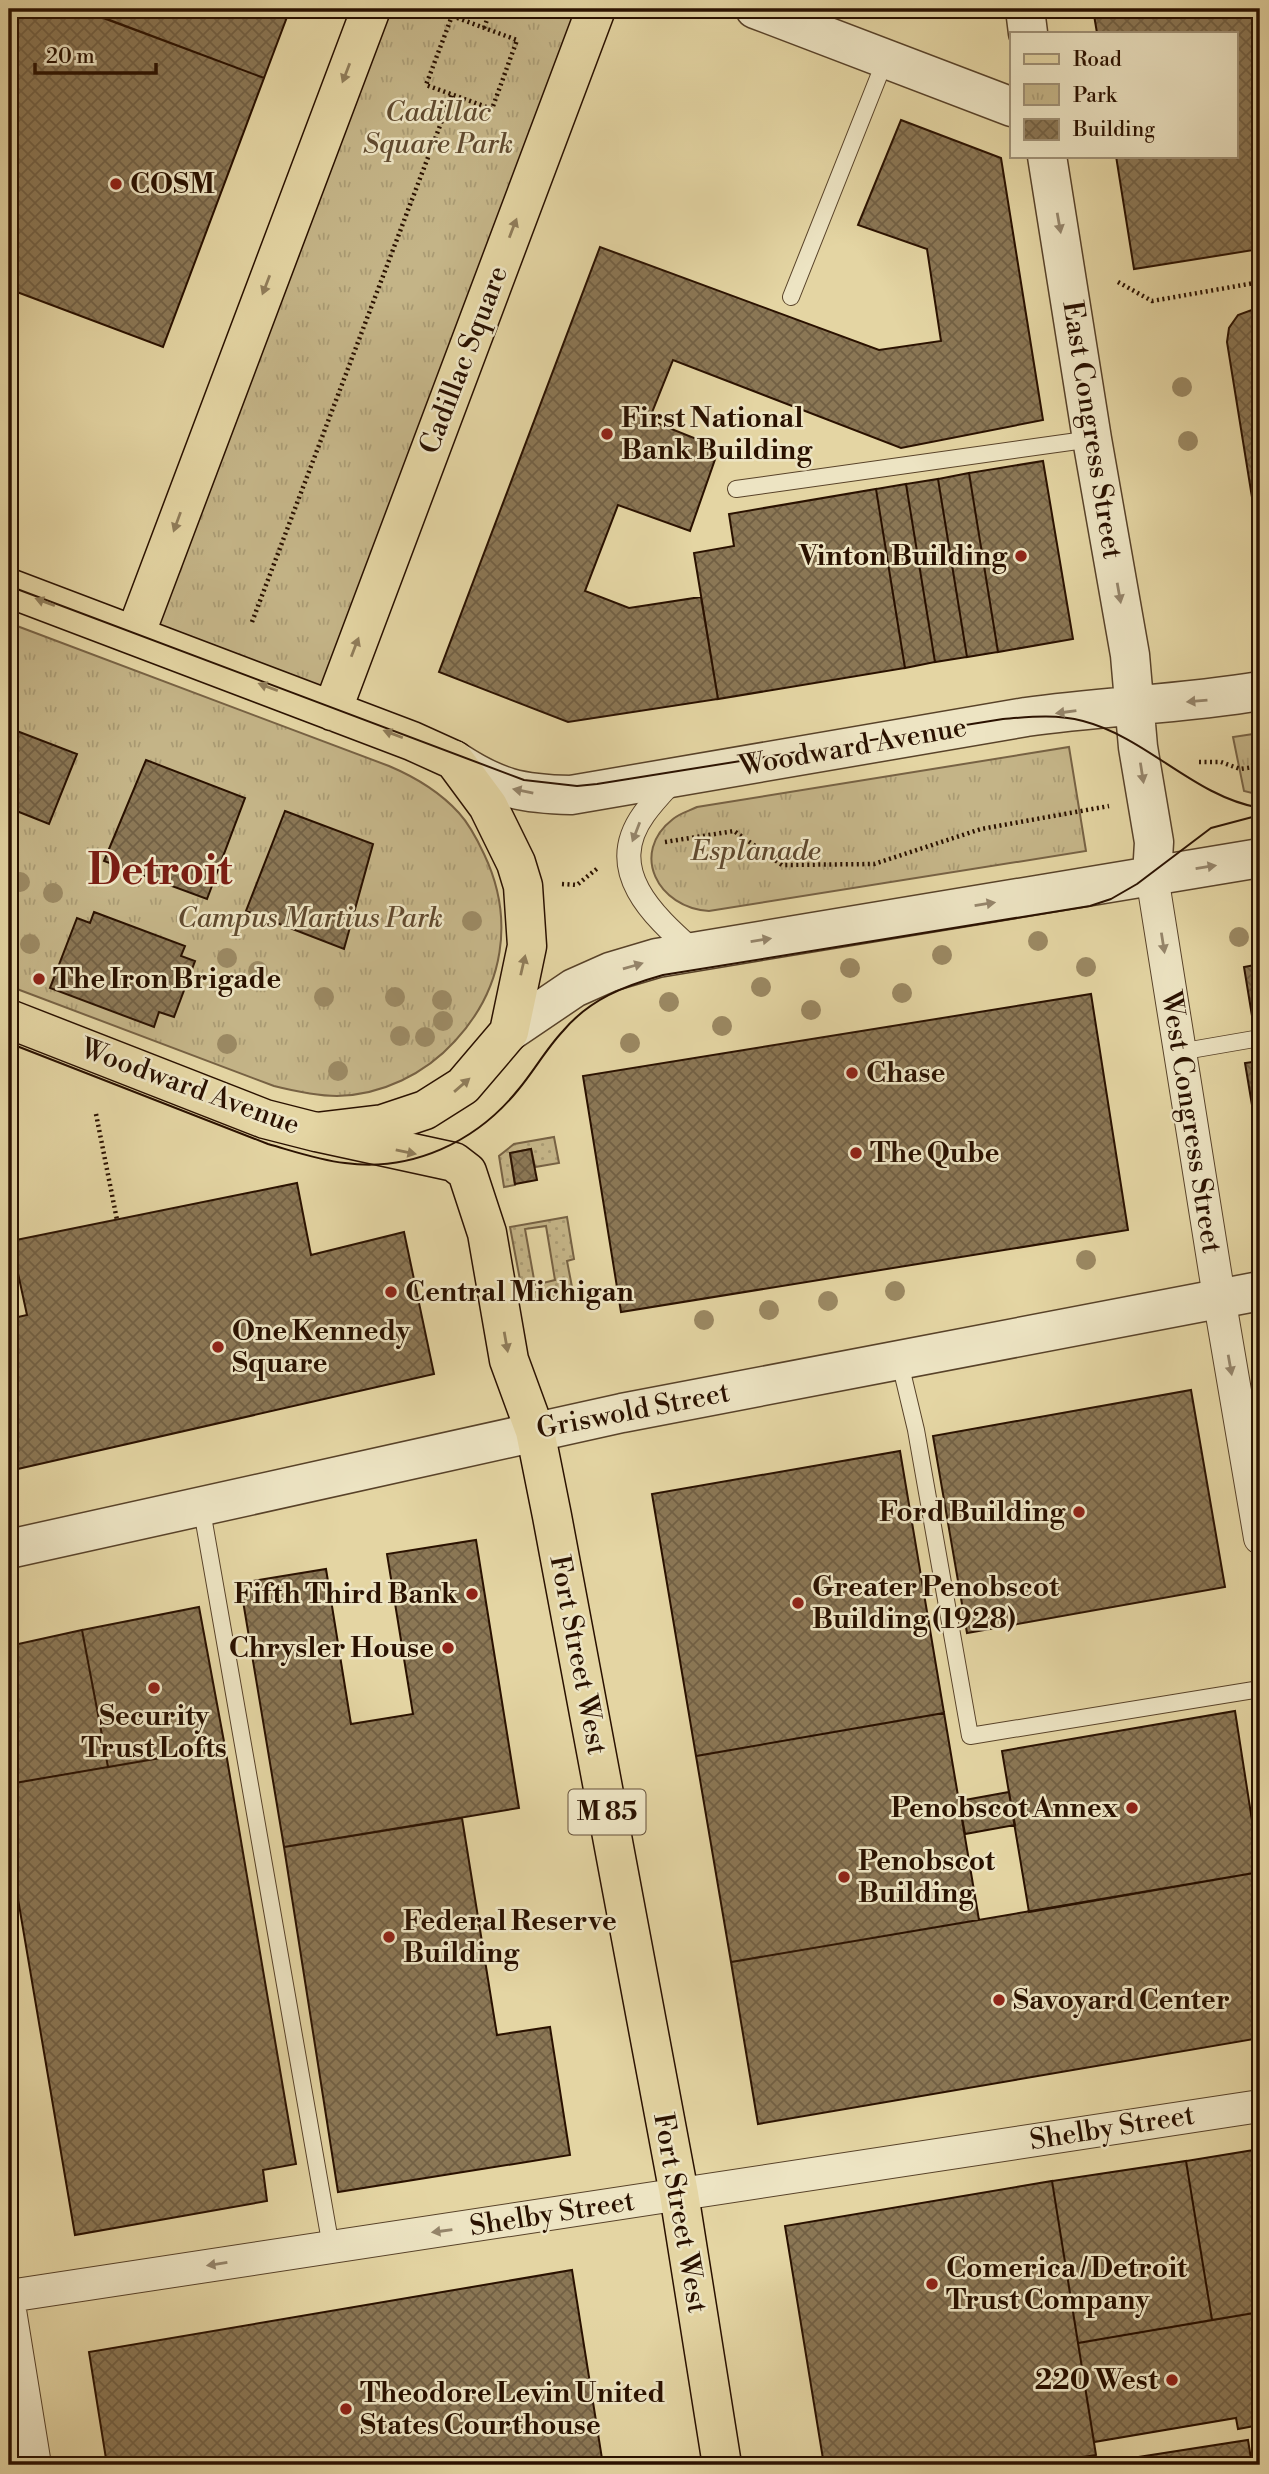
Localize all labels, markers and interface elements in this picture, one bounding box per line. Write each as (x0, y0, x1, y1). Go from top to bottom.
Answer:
scale bar (35, 32, 156, 76)
legend (1010, 32, 1238, 158)
text: 20 m (46, 44, 95, 70)
text: Road (1073, 47, 1122, 73)
one-way arrow (341, 62, 352, 83)
text: Park (1073, 83, 1118, 109)
park label: Cadillac Square Park (363, 95, 513, 162)
text: Building (1072, 117, 1155, 143)
place label: COSM (130, 167, 215, 202)
marker: COSM (108, 176, 124, 192)
one-way arrow (1054, 212, 1065, 234)
one-way arrow (508, 218, 519, 239)
street label: Cadillac Square (412, 261, 516, 459)
one-way arrow (260, 275, 271, 296)
street label: East Congress Street (1054, 298, 1130, 562)
place label: First National Bank Building (621, 401, 813, 468)
marker: First National Bank Building (599, 426, 615, 442)
one-way arrow (171, 512, 182, 533)
place label: Vinton Building (798, 539, 1008, 574)
marker: Vinton Building (1013, 548, 1029, 564)
one-way arrow (1114, 582, 1125, 604)
one-way arrow (35, 596, 56, 607)
one-way arrow (350, 637, 361, 658)
one-way arrow (257, 681, 278, 692)
one-way arrow (1186, 696, 1208, 707)
one-way arrow (1055, 706, 1077, 717)
street label: Woodward Avenue (735, 710, 970, 784)
one-way arrow (383, 729, 404, 740)
one-way arrow (1137, 762, 1148, 784)
one-way arrow (512, 785, 534, 796)
one-way arrow (630, 821, 641, 842)
park label: Esplanade (689, 834, 821, 869)
district label: Detroit (88, 845, 234, 898)
one-way arrow (1195, 861, 1217, 872)
one-way arrow (974, 898, 996, 909)
park label: Campus Martius Park (177, 901, 443, 936)
one-way arrow (1157, 933, 1168, 955)
one-way arrow (750, 934, 772, 945)
one-way arrow (517, 954, 528, 976)
one-way arrow (622, 961, 643, 971)
place label: The Iron Brigade (53, 962, 281, 997)
marker: The Iron Brigade (31, 971, 47, 987)
street label: West Congress Street (1153, 987, 1229, 1256)
street label: Woodward Avenue (75, 1031, 304, 1143)
place label: Chase (866, 1056, 945, 1091)
marker: Chase (844, 1065, 860, 1081)
one-way arrow (453, 1077, 471, 1092)
place label: The Qube (870, 1136, 1000, 1171)
marker: The Qube (848, 1145, 864, 1161)
one-way arrow (395, 1147, 417, 1158)
place label: Central Michigan (405, 1275, 634, 1310)
marker: Central Michigan (383, 1284, 399, 1300)
place label: One Kennedy Square (232, 1314, 411, 1381)
one-way arrow (501, 1331, 512, 1353)
marker: One Kennedy Square (210, 1339, 226, 1355)
one-way arrow (1225, 1354, 1236, 1376)
street label: Griswold Street (533, 1375, 733, 1447)
place label: Ford Building (879, 1495, 1066, 1530)
marker: Ford Building (1071, 1504, 1087, 1520)
street label: Fort Street West (541, 1552, 615, 1758)
place label: Greater Penobscot Building (1928) (812, 1570, 1060, 1637)
place label: Fifth Third Bank (234, 1577, 459, 1612)
marker: Fifth Third Bank (464, 1586, 480, 1602)
marker: Greater Penobscot Building (1928) (790, 1595, 806, 1611)
place label: Chrysler House (229, 1631, 434, 1666)
marker: Chrysler House (440, 1640, 456, 1656)
marker: Security Trust Lofts (146, 1680, 162, 1696)
place label: Security Trust Lofts (81, 1699, 227, 1766)
road number: M 85 (568, 1789, 646, 1834)
place label: Penobscot Annex (891, 1791, 1119, 1826)
marker: Penobscot Annex (1124, 1800, 1140, 1816)
place label: Penobscot Building (858, 1844, 996, 1911)
marker: Penobscot Building (836, 1869, 852, 1885)
place label: Federal Reserve Building (403, 1904, 617, 1971)
marker: Federal Reserve Building (381, 1929, 397, 1945)
place label: Savoyard Center (1013, 1983, 1230, 2018)
marker: Savoyard Center (991, 1992, 1007, 2008)
street label: Shelby Street (1027, 2098, 1197, 2158)
street label: Fort Street West (645, 2110, 715, 2316)
street label: Shelby Street (467, 2184, 637, 2244)
one-way arrow (431, 2225, 453, 2236)
place label: Comerica / Detroit Trust Company (946, 2251, 1188, 2318)
one-way arrow (206, 2259, 228, 2270)
marker: Comerica / Detroit Trust Company (924, 2276, 940, 2292)
place label: 220 West (1035, 2363, 1159, 2398)
marker: 220 West (1164, 2372, 1180, 2388)
place label: Theodore Levin United States Courthouse (360, 2376, 666, 2443)
marker: Theodore Levin United States Courthouse (338, 2401, 354, 2417)

